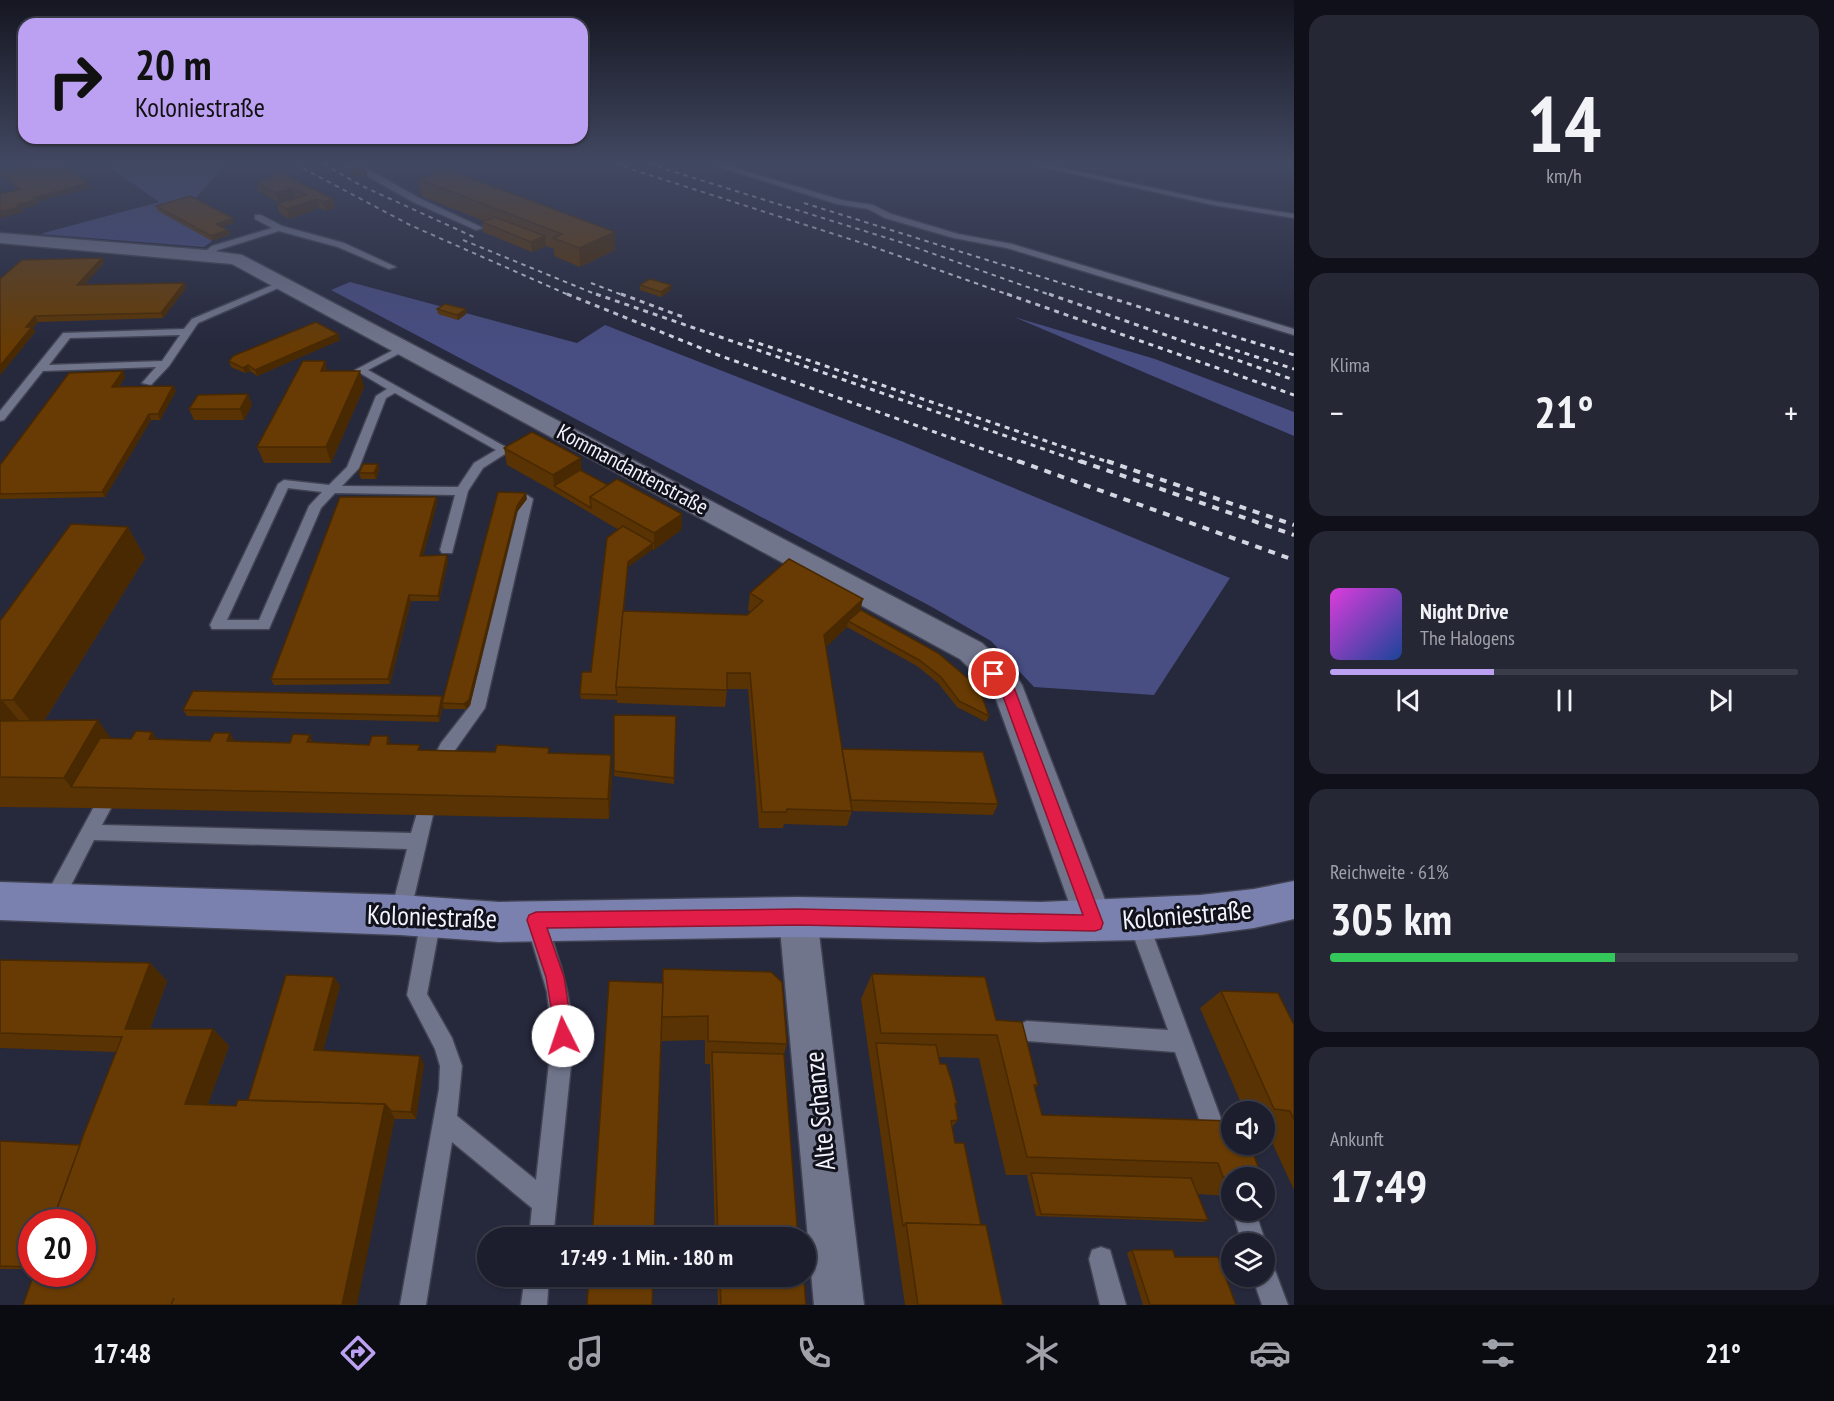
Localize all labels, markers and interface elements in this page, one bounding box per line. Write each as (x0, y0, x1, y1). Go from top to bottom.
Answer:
text: 20 m (135, 37, 212, 92)
icon: right (36, 42, 114, 120)
text: 14 (1527, 73, 1601, 174)
text: Koloniestraße (135, 90, 265, 124)
text: km/h (1546, 163, 1582, 189)
text: Klima (1330, 352, 1370, 378)
text: 21° (1534, 382, 1594, 440)
text: − (1330, 391, 1344, 434)
text: + (1784, 391, 1798, 434)
street label: Kommandantenstraße (553, 417, 713, 521)
text: Night Drive (1420, 597, 1509, 625)
text: The Halogens (1420, 625, 1515, 651)
pin (968, 648, 1019, 699)
icon: arrive (977, 657, 1010, 690)
icon: previous (1392, 684, 1425, 717)
icon: pause (1548, 684, 1581, 717)
icon: next (1704, 684, 1737, 717)
text: Reichweite · 61% (1330, 859, 1449, 885)
text: 305 km (1330, 889, 1452, 947)
street label: Koloniestraße (1121, 891, 1253, 937)
street label: Koloniestraße (367, 897, 498, 935)
position arrow (531, 1004, 595, 1068)
street label: Alte Schanze (796, 1050, 842, 1172)
map controls (1221, 1101, 1275, 1287)
button: sound (1221, 1101, 1275, 1155)
text: Ankunft (1330, 1126, 1384, 1152)
text: 17:49 (1330, 1156, 1427, 1214)
button: search (1221, 1167, 1275, 1221)
speed limit sign: 20 (18, 1209, 96, 1287)
button: layers (1221, 1233, 1275, 1287)
text: 17:49 · 1 Min. · 180 m (560, 1243, 733, 1271)
icon: directions (337, 1332, 379, 1374)
icon: music (565, 1332, 607, 1374)
icon: phone (793, 1332, 835, 1374)
icon: climate (1021, 1332, 1063, 1374)
icon: car (1249, 1332, 1291, 1374)
icon: filters (1477, 1332, 1519, 1374)
text: 17:48 (93, 1336, 151, 1370)
text: 21° (1705, 1336, 1741, 1370)

